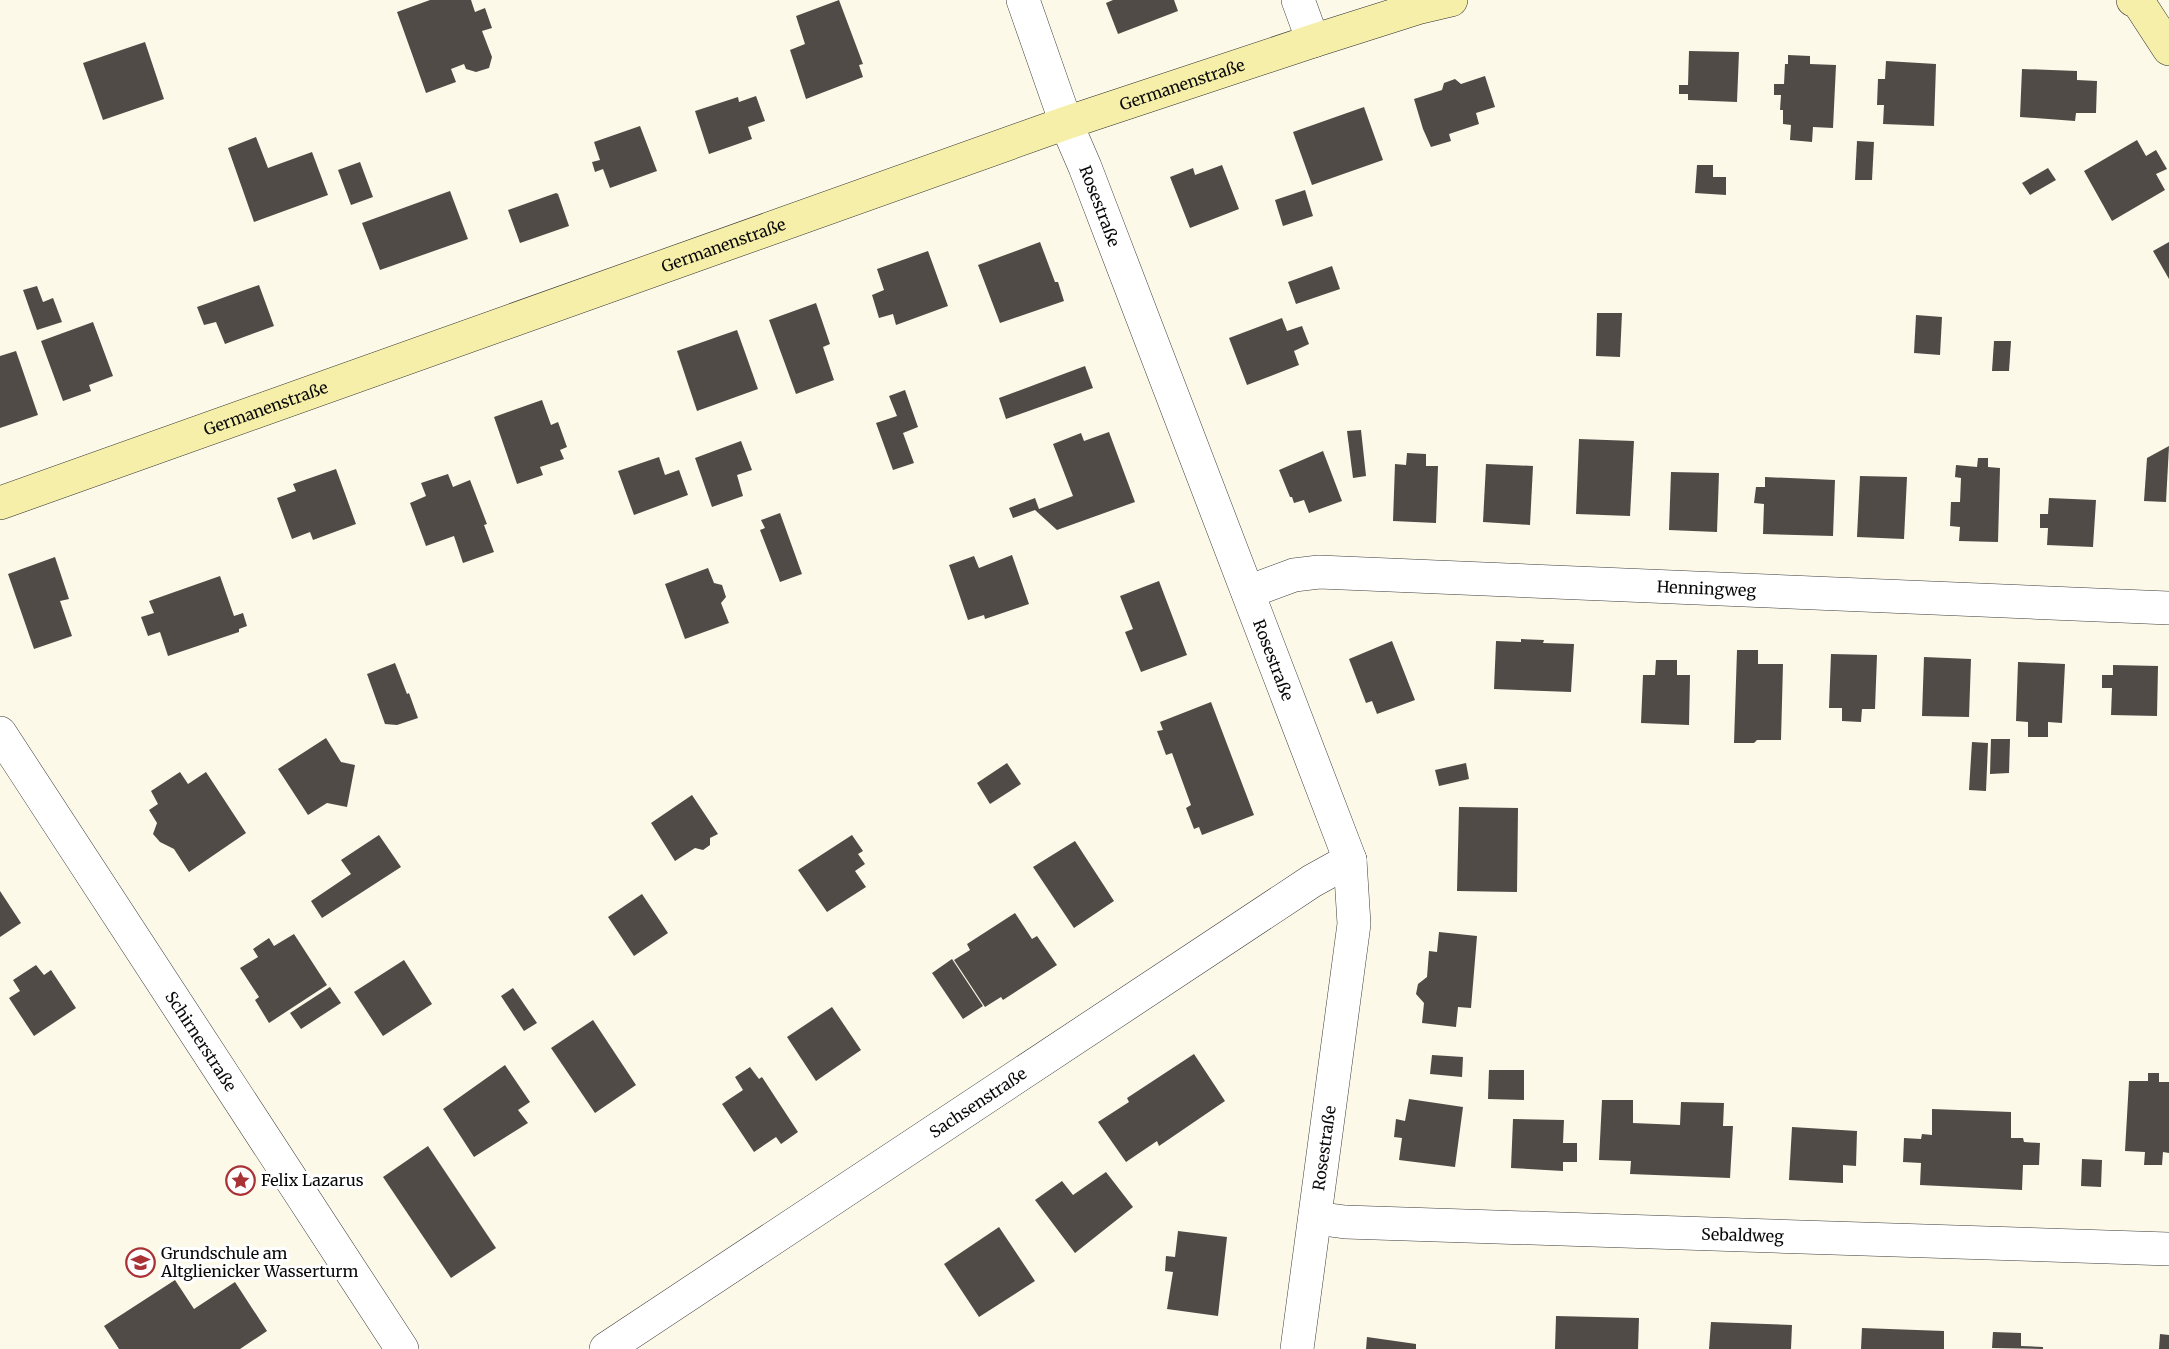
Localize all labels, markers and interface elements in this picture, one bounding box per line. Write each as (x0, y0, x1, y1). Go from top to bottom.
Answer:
street label: Germanenstraße (1117, 54, 1247, 115)
street label: Rosestraße (1075, 162, 1125, 250)
street label: Germanenstraße (659, 214, 788, 276)
street label: Germanenstraße (201, 377, 330, 440)
street label: Henningweg (1656, 576, 1757, 601)
street label: Rosestraße (1249, 616, 1298, 703)
street label: Schirnerstraße (161, 987, 241, 1095)
street label: Sachsenstraße (925, 1063, 1030, 1142)
street label: Rosestraße (1308, 1104, 1340, 1192)
place icon: Felix Lazarus (224, 1164, 256, 1196)
place label: Felix Lazarus (261, 1170, 364, 1190)
street label: Sebaldweg (1701, 1224, 1784, 1246)
place label: Grundschule am Altglienicker Wasserturm (160, 1243, 359, 1281)
school or university icon: Grundschule am Altglienicker Wasserturm (124, 1246, 156, 1278)

